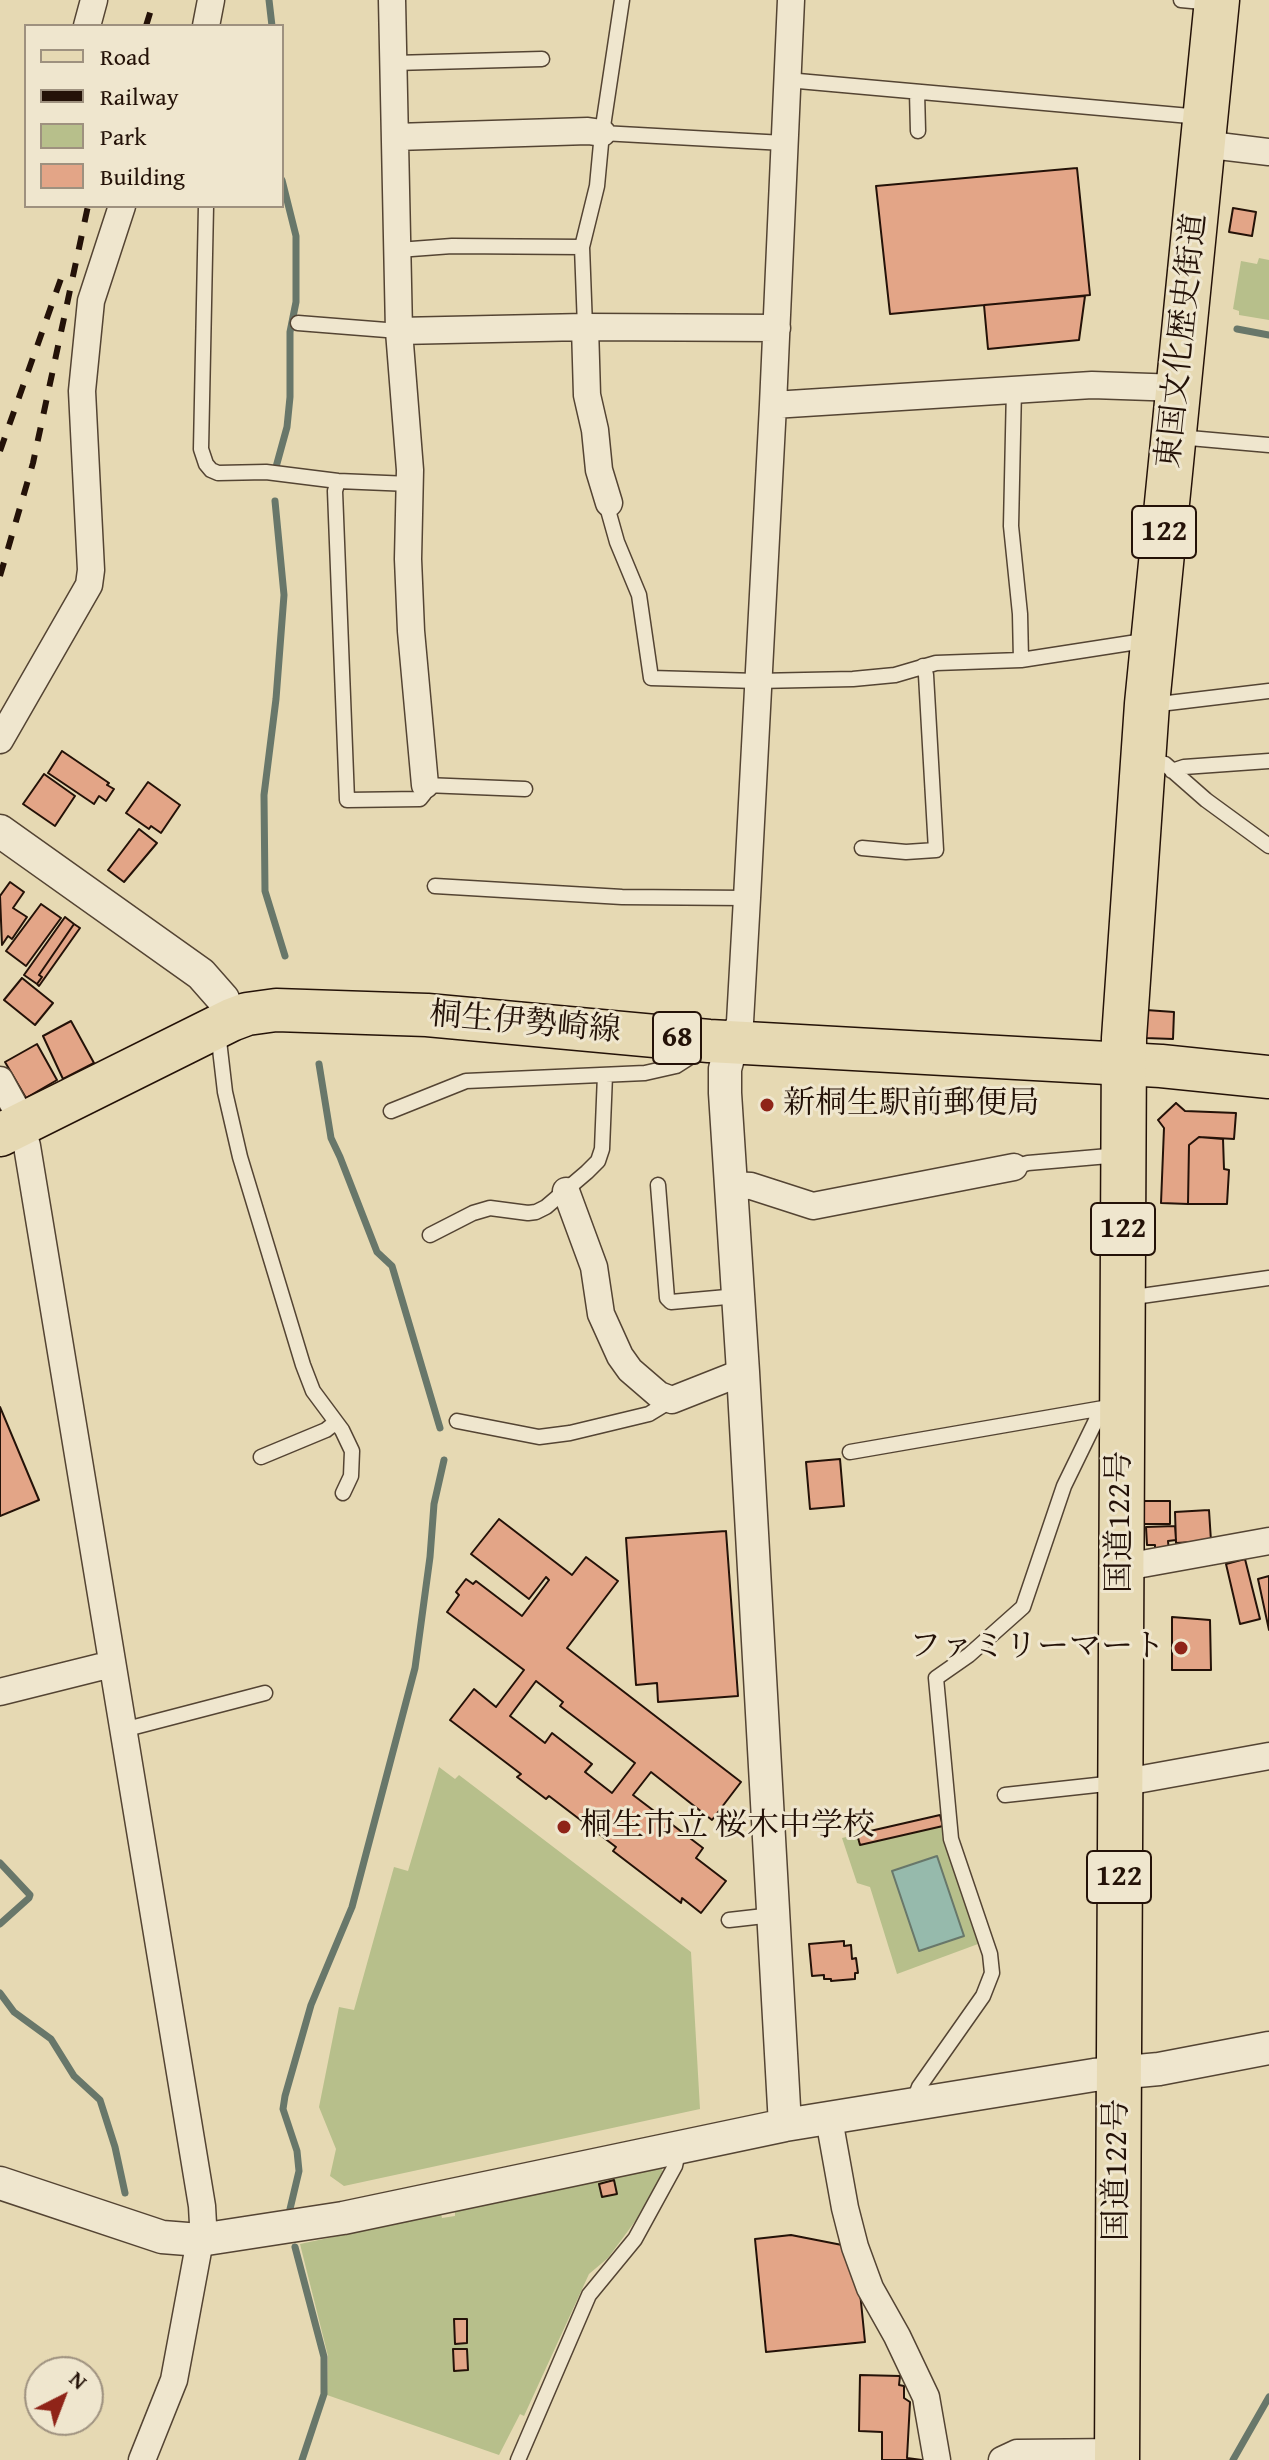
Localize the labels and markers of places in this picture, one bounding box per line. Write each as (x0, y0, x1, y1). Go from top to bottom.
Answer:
place label: 新桐生駅前郵便局 (783, 1086, 1039, 1124)
marker: 新桐生駅前郵便局 (758, 1096, 776, 1114)
place label: ファミリーマート (909, 1629, 1165, 1667)
marker: ファミリーマート (1172, 1639, 1190, 1657)
place label: 桐生市立 桜木中学校 (580, 1808, 875, 1846)
marker: 桐生市立 桜木中学校 (555, 1818, 573, 1836)

